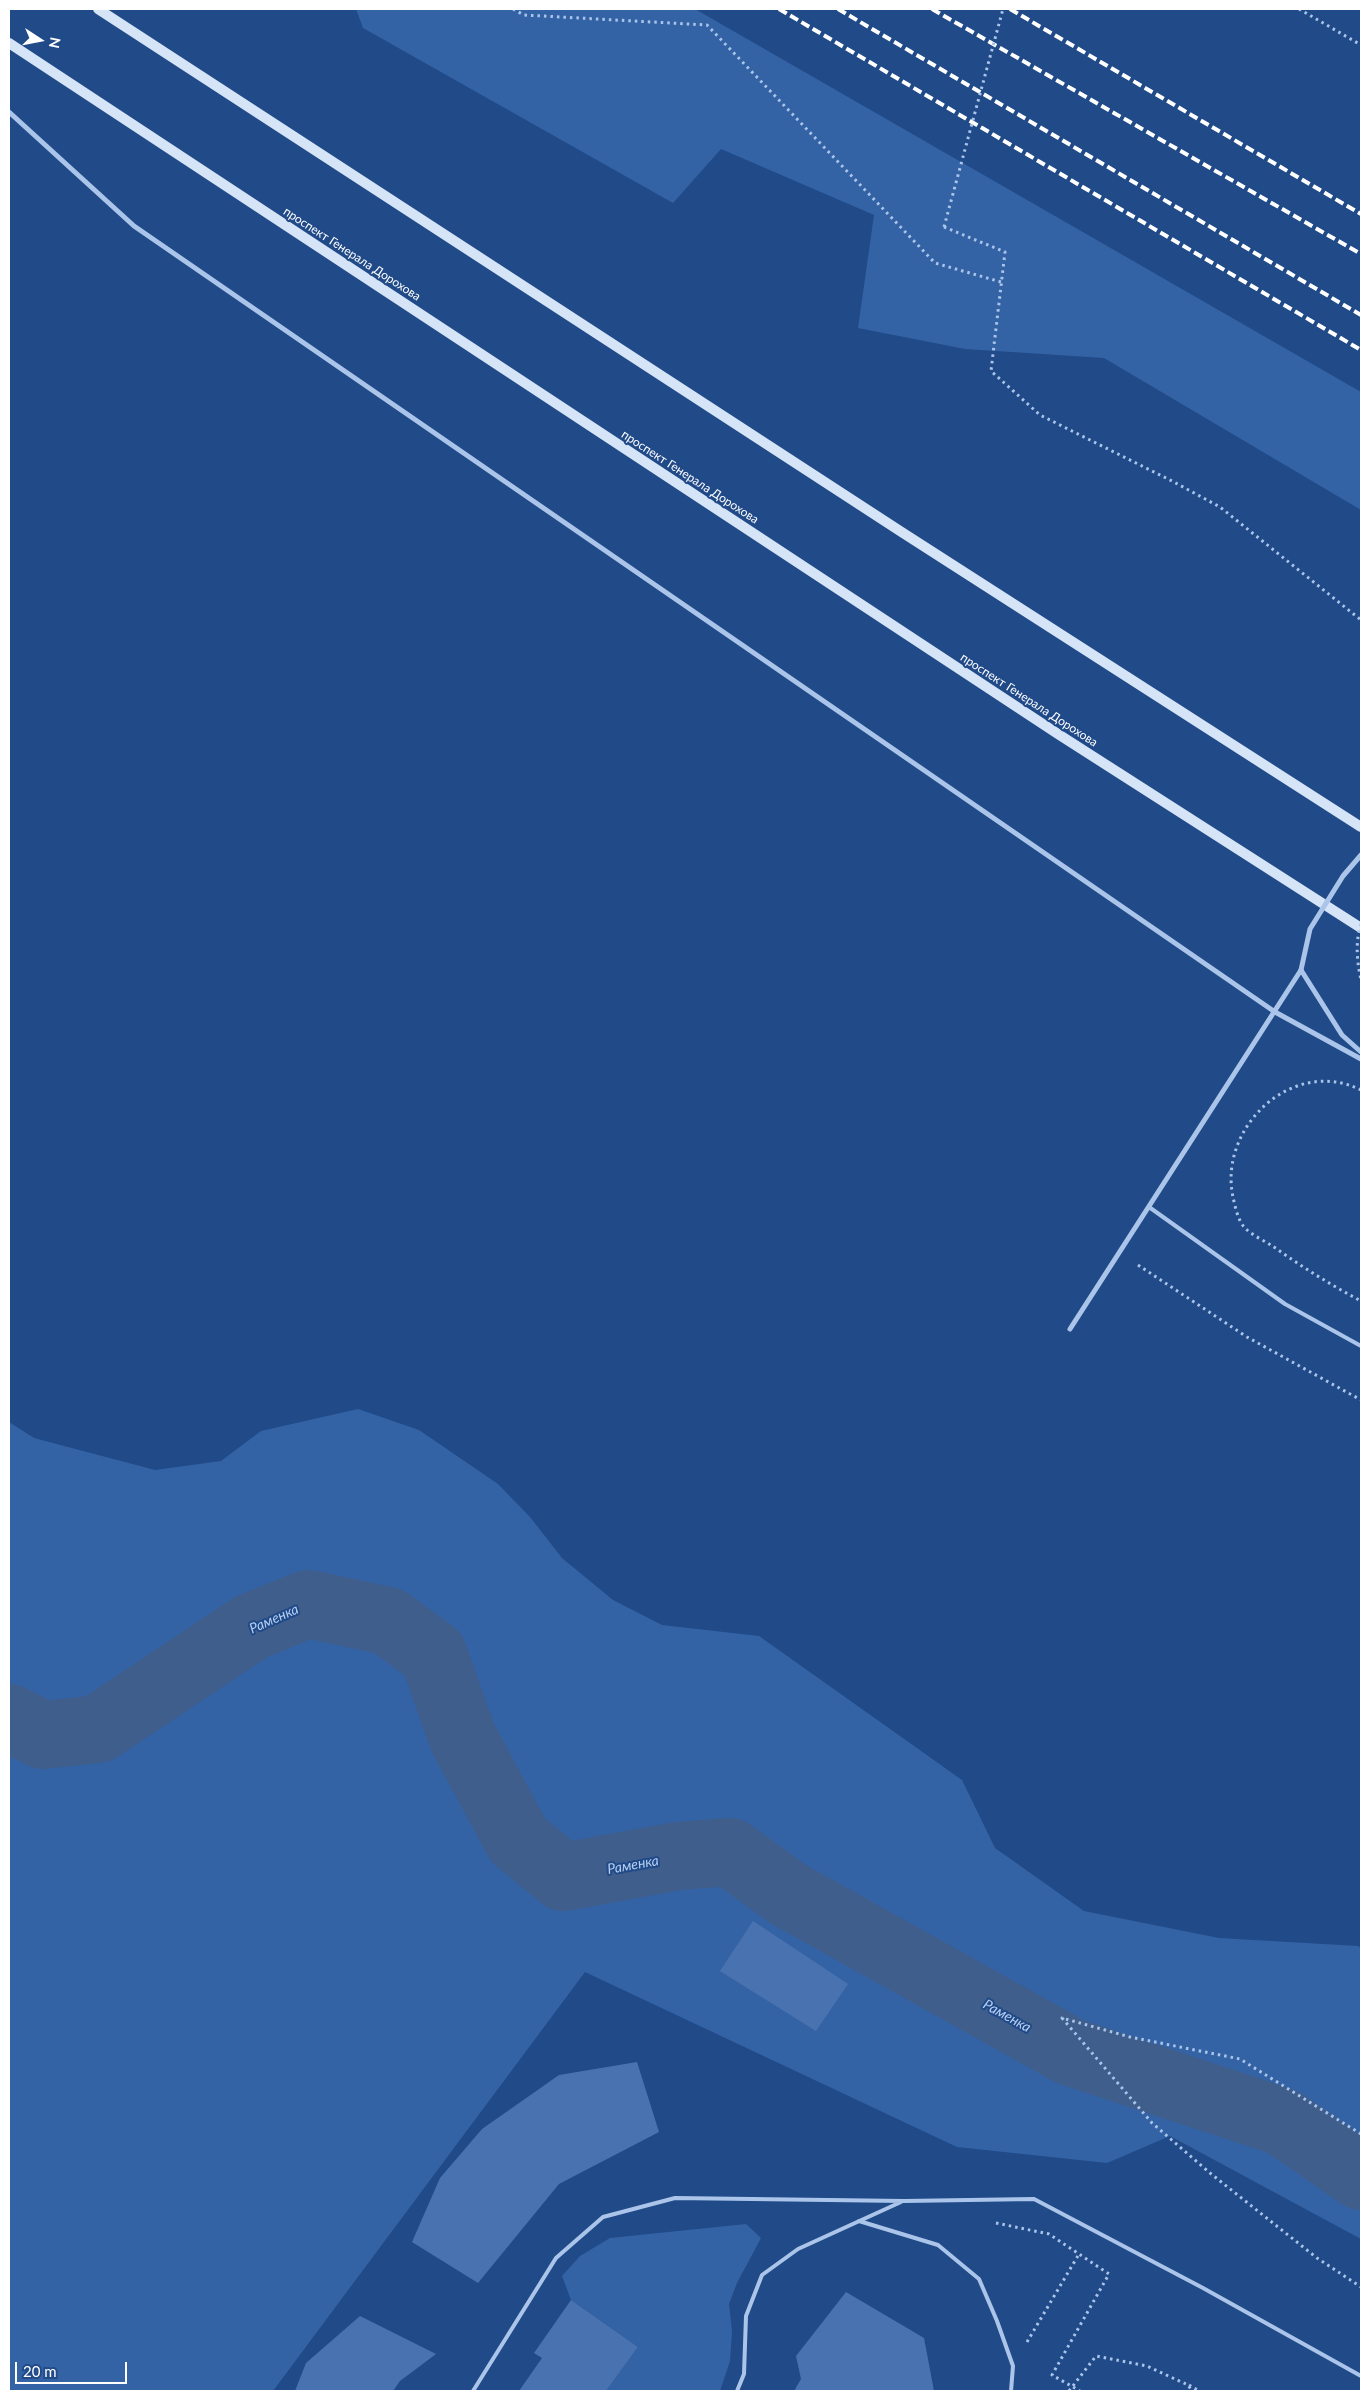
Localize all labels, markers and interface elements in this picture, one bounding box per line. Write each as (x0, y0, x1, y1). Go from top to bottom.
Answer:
north arrow (15, 15, 65, 65)
text: N (46, 36, 65, 50)
street label: проспект Генерала Дорохова (281, 204, 423, 304)
street label: проспект Генерала Дорохова (619, 427, 761, 527)
street label: проспект Генерала Дорохова (958, 650, 1100, 750)
water label: Раменка (247, 1601, 301, 1637)
water label: Раменка (606, 1852, 660, 1878)
water label: Раменка (980, 1996, 1034, 2036)
scale bar (18, 2352, 130, 2384)
text: 20 m (23, 2362, 57, 2380)

